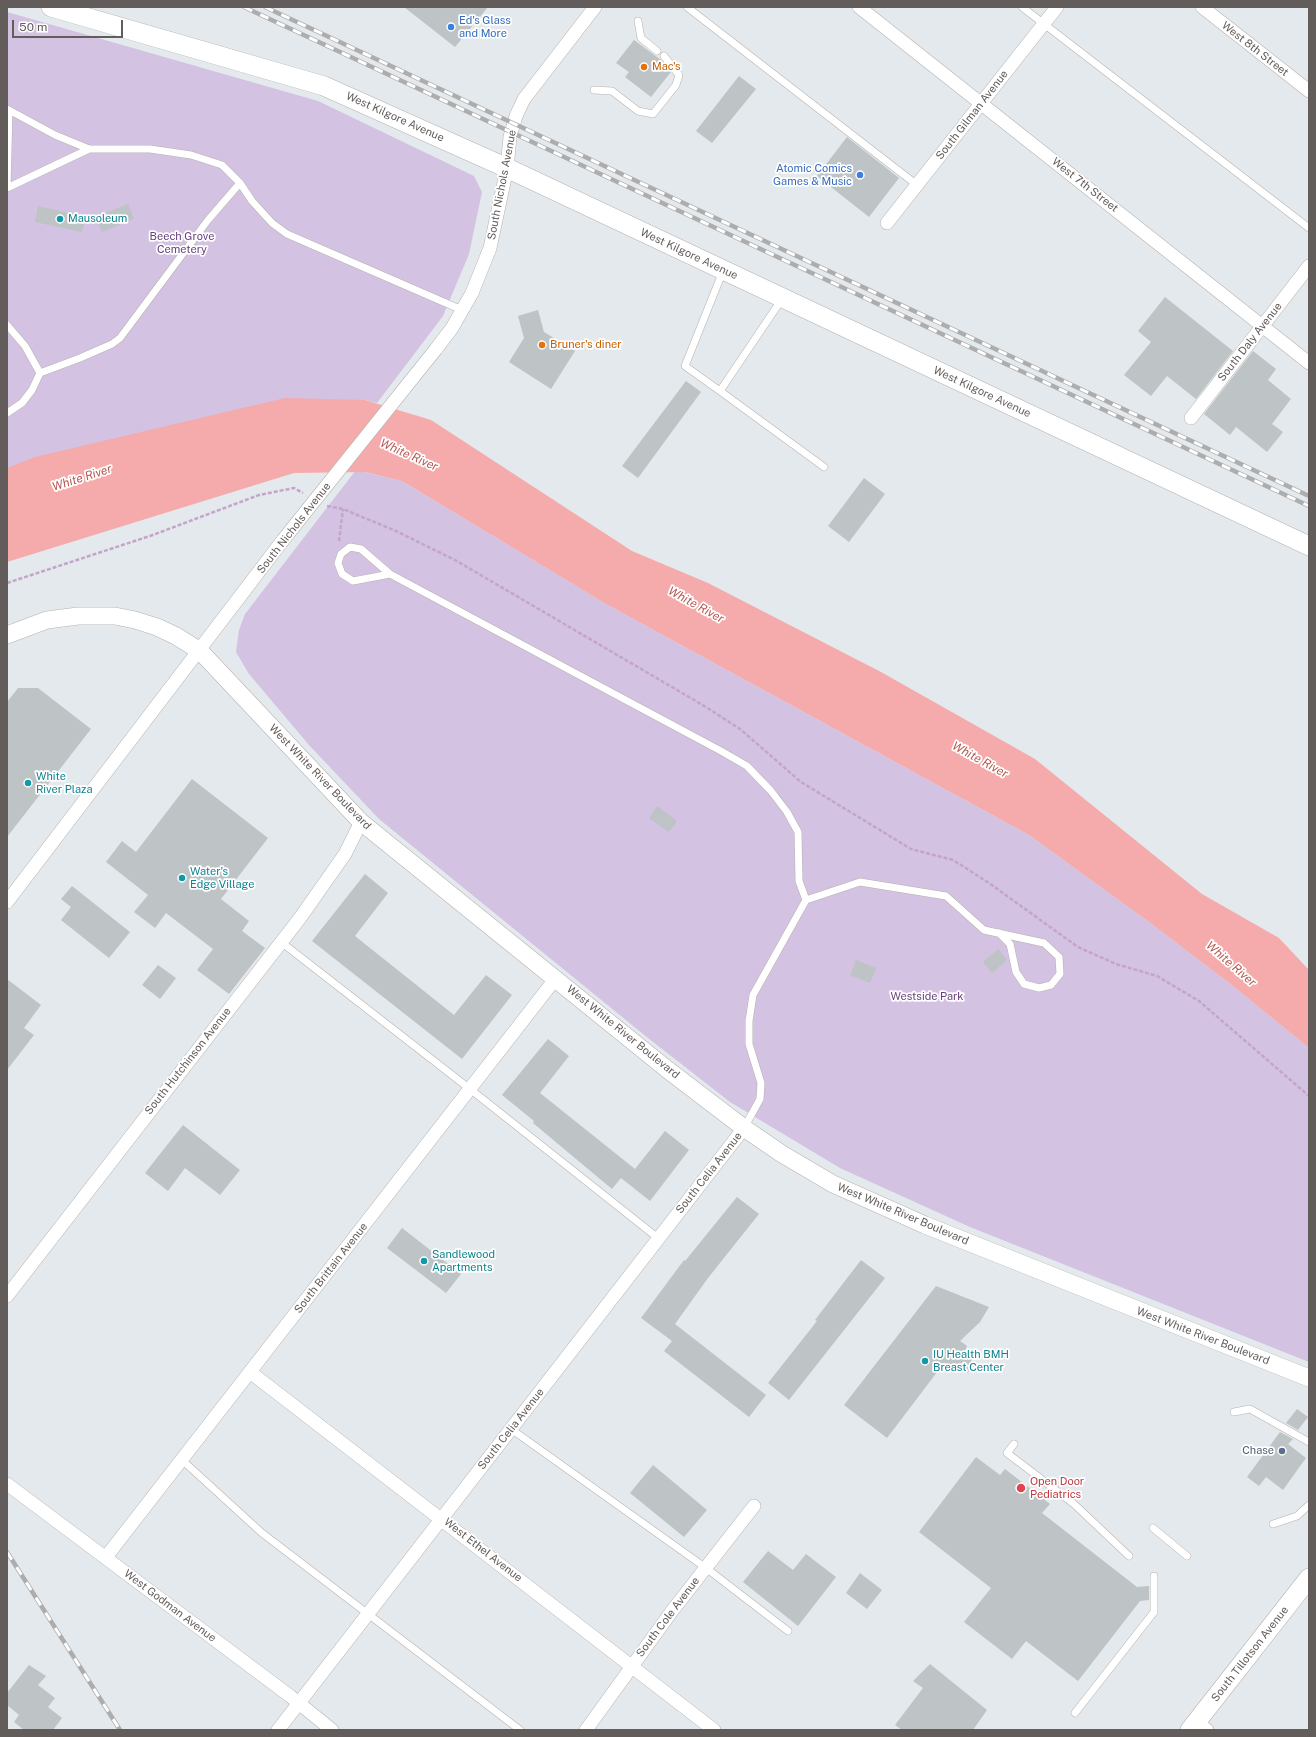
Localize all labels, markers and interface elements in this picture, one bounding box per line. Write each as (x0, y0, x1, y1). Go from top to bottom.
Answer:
scale bar (14, 12, 125, 38)
place label: Ed's Glass and More (459, 14, 511, 40)
street label: West 8th Street (1219, 19, 1291, 79)
text: 50 m (19, 20, 47, 34)
marker: Ed's Glass and More (446, 22, 456, 32)
place label: Mac's (652, 60, 680, 74)
marker: Mac's (639, 62, 649, 72)
street label: South Gilman Avenue (933, 68, 1011, 162)
street label: West Kilgore Avenue (344, 89, 446, 145)
street label: South Nichols Avenue (485, 129, 519, 241)
street label: West 7th Street (1049, 155, 1121, 215)
place label: Atomic Comics Games & Music (773, 162, 852, 188)
marker: Atomic Comics Games & Music (855, 170, 865, 180)
place label: Mausoleum (68, 212, 127, 226)
marker: Mausoleum (55, 214, 65, 224)
street label: West Kilgore Avenue (638, 226, 740, 282)
park label: Beech Grove Cemetery (150, 230, 214, 256)
street label: South Daly Avenue (1215, 300, 1285, 384)
place label: Bruner's diner (550, 338, 622, 352)
marker: Bruner's diner (537, 340, 547, 350)
street label: West Kilgore Avenue (931, 364, 1033, 420)
water label: White River (378, 436, 440, 474)
water label: White River (50, 462, 114, 494)
street label: South Nichols Avenue (254, 480, 334, 576)
water label: White River (665, 584, 727, 626)
street label: West White River Boulevard (266, 722, 374, 832)
water label: White River (949, 739, 1011, 781)
place label: White River Plaza (36, 770, 93, 796)
marker: White River Plaza (23, 778, 33, 788)
place label: Water's Edge Village (190, 865, 254, 891)
marker: Water's Edge Village (177, 873, 187, 883)
water label: White River (1203, 938, 1259, 990)
street label: West White River Boulevard (564, 982, 682, 1082)
park label: Westside Park (890, 990, 964, 1004)
street label: South Hutchinson Avenue (142, 1005, 234, 1117)
street label: South Celia Avenue (673, 1130, 745, 1216)
street label: West White River Boulevard (835, 1180, 971, 1248)
street label: South Brittain Avenue (292, 1220, 370, 1316)
place label: Sandlewood Apartments (432, 1248, 495, 1274)
marker: Sandlewood Apartments (419, 1256, 429, 1266)
street label: West White River Boulevard (1135, 1304, 1271, 1368)
place label: IU Health BMH Breast Center (933, 1348, 1009, 1374)
marker: IU Health BMH Breast Center (920, 1356, 930, 1366)
street label: South Celia Avenue (475, 1386, 547, 1472)
place label: Chase (1242, 1444, 1274, 1458)
marker: Chase (1277, 1446, 1287, 1456)
place label: Open Door Pediatrics (1030, 1475, 1084, 1501)
marker: Open Door Pediatrics (1015, 1482, 1027, 1494)
street label: West Ethel Avenue (441, 1515, 525, 1585)
street label: West Godman Avenue (121, 1567, 219, 1645)
street label: South Cole Avenue (634, 1574, 702, 1660)
street label: South Tillotson Avenue (1209, 1604, 1291, 1704)

